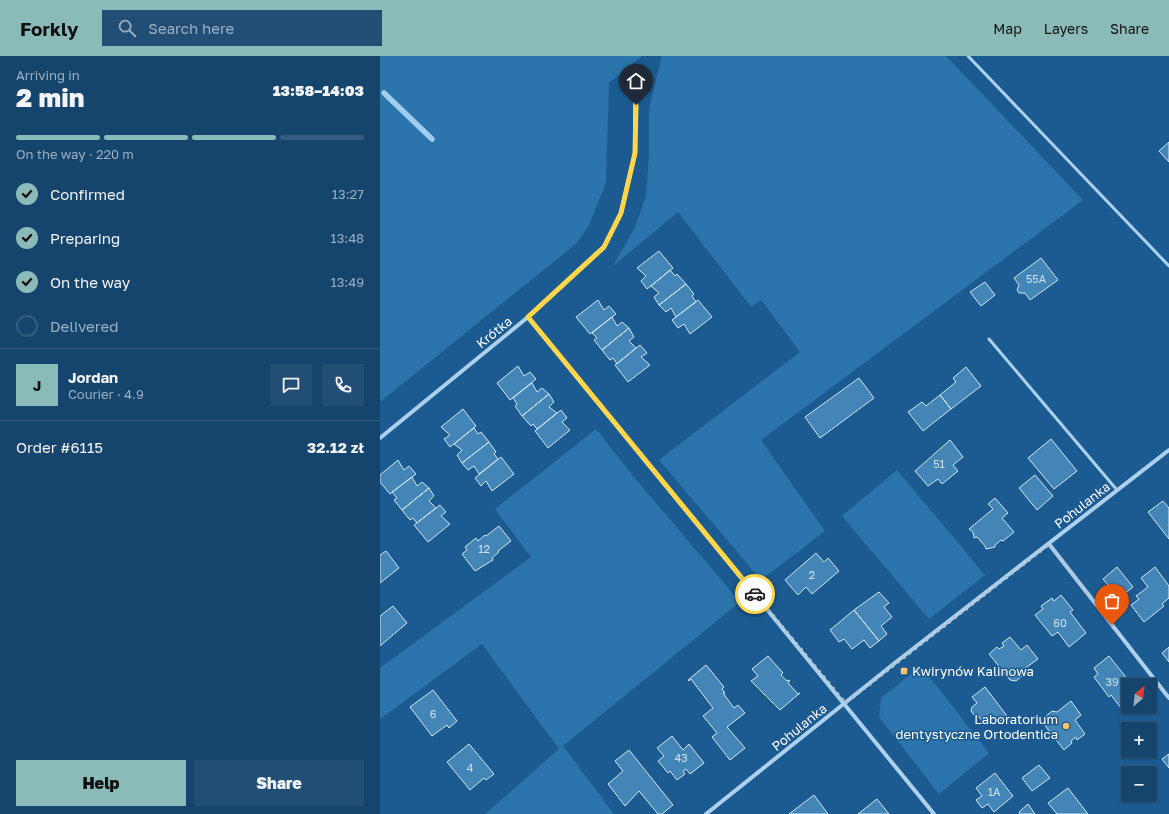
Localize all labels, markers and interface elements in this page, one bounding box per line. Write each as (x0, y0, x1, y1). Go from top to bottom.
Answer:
search box (102, 10, 382, 46)
text: Forkly (20, 17, 78, 40)
icon: search (116, 17, 138, 39)
text: Search here (148, 19, 234, 37)
text: Map (993, 20, 1022, 37)
text: Layers (1044, 20, 1088, 37)
text: Share (1110, 20, 1149, 37)
pin (619, 64, 653, 105)
text: Arriving in (16, 67, 80, 83)
icon: home (625, 70, 647, 92)
text: 13:58–14:03 (273, 81, 364, 99)
text: 2 min (16, 82, 84, 113)
text: On the way · 220 m (16, 146, 134, 162)
icon: check (16, 183, 38, 205)
text: Confirmed (50, 185, 125, 203)
text: 13:27 (332, 186, 364, 202)
icon: check (16, 227, 38, 249)
text: Preparing (50, 229, 120, 247)
text: 13:48 (330, 230, 364, 246)
icon: check (16, 271, 38, 293)
house number: 55A (1026, 272, 1047, 285)
text: On the way (50, 273, 130, 291)
text: 13:49 (330, 274, 364, 290)
street label: Krótka (473, 313, 515, 351)
text: Delivered (50, 317, 118, 335)
button: chat (270, 364, 312, 406)
button: phone (322, 364, 364, 406)
text: Jordan (68, 368, 118, 386)
text: J (33, 376, 41, 394)
text: Courier · 4.9 (68, 386, 144, 402)
text: Order #6115 (16, 438, 103, 456)
text: 32.12 zł (307, 438, 364, 456)
house number: 51 (933, 457, 945, 470)
street label: Pohulanka (1051, 478, 1113, 532)
house number: 12 (478, 542, 490, 555)
house number: 2 (809, 568, 815, 581)
courier (735, 574, 775, 614)
icon: car (744, 583, 766, 605)
pin (1095, 584, 1129, 625)
icon: bag (1101, 590, 1123, 612)
house number: 60 (1053, 616, 1067, 629)
place label: Kwirynów Kalinowa (912, 663, 1034, 679)
marker: Kwirynów Kalinowa (899, 666, 909, 676)
house number: 39 (1105, 675, 1119, 688)
north arrow (1121, 678, 1157, 714)
map controls (1121, 678, 1157, 802)
street label: Pohulanka (768, 700, 830, 754)
house number: 6 (430, 707, 437, 720)
place label: Laboratorium dentystyczne Ortodentica (896, 711, 1058, 742)
marker: Laboratorium dentystyczne Ortodentica (1061, 721, 1071, 731)
button: + (1121, 722, 1157, 758)
house number: 43 (674, 751, 688, 764)
button: Help (16, 760, 186, 806)
button: Share (194, 760, 364, 806)
house number: 4 (467, 761, 474, 774)
button: − (1121, 766, 1157, 802)
house number: 1A (988, 785, 1001, 798)

